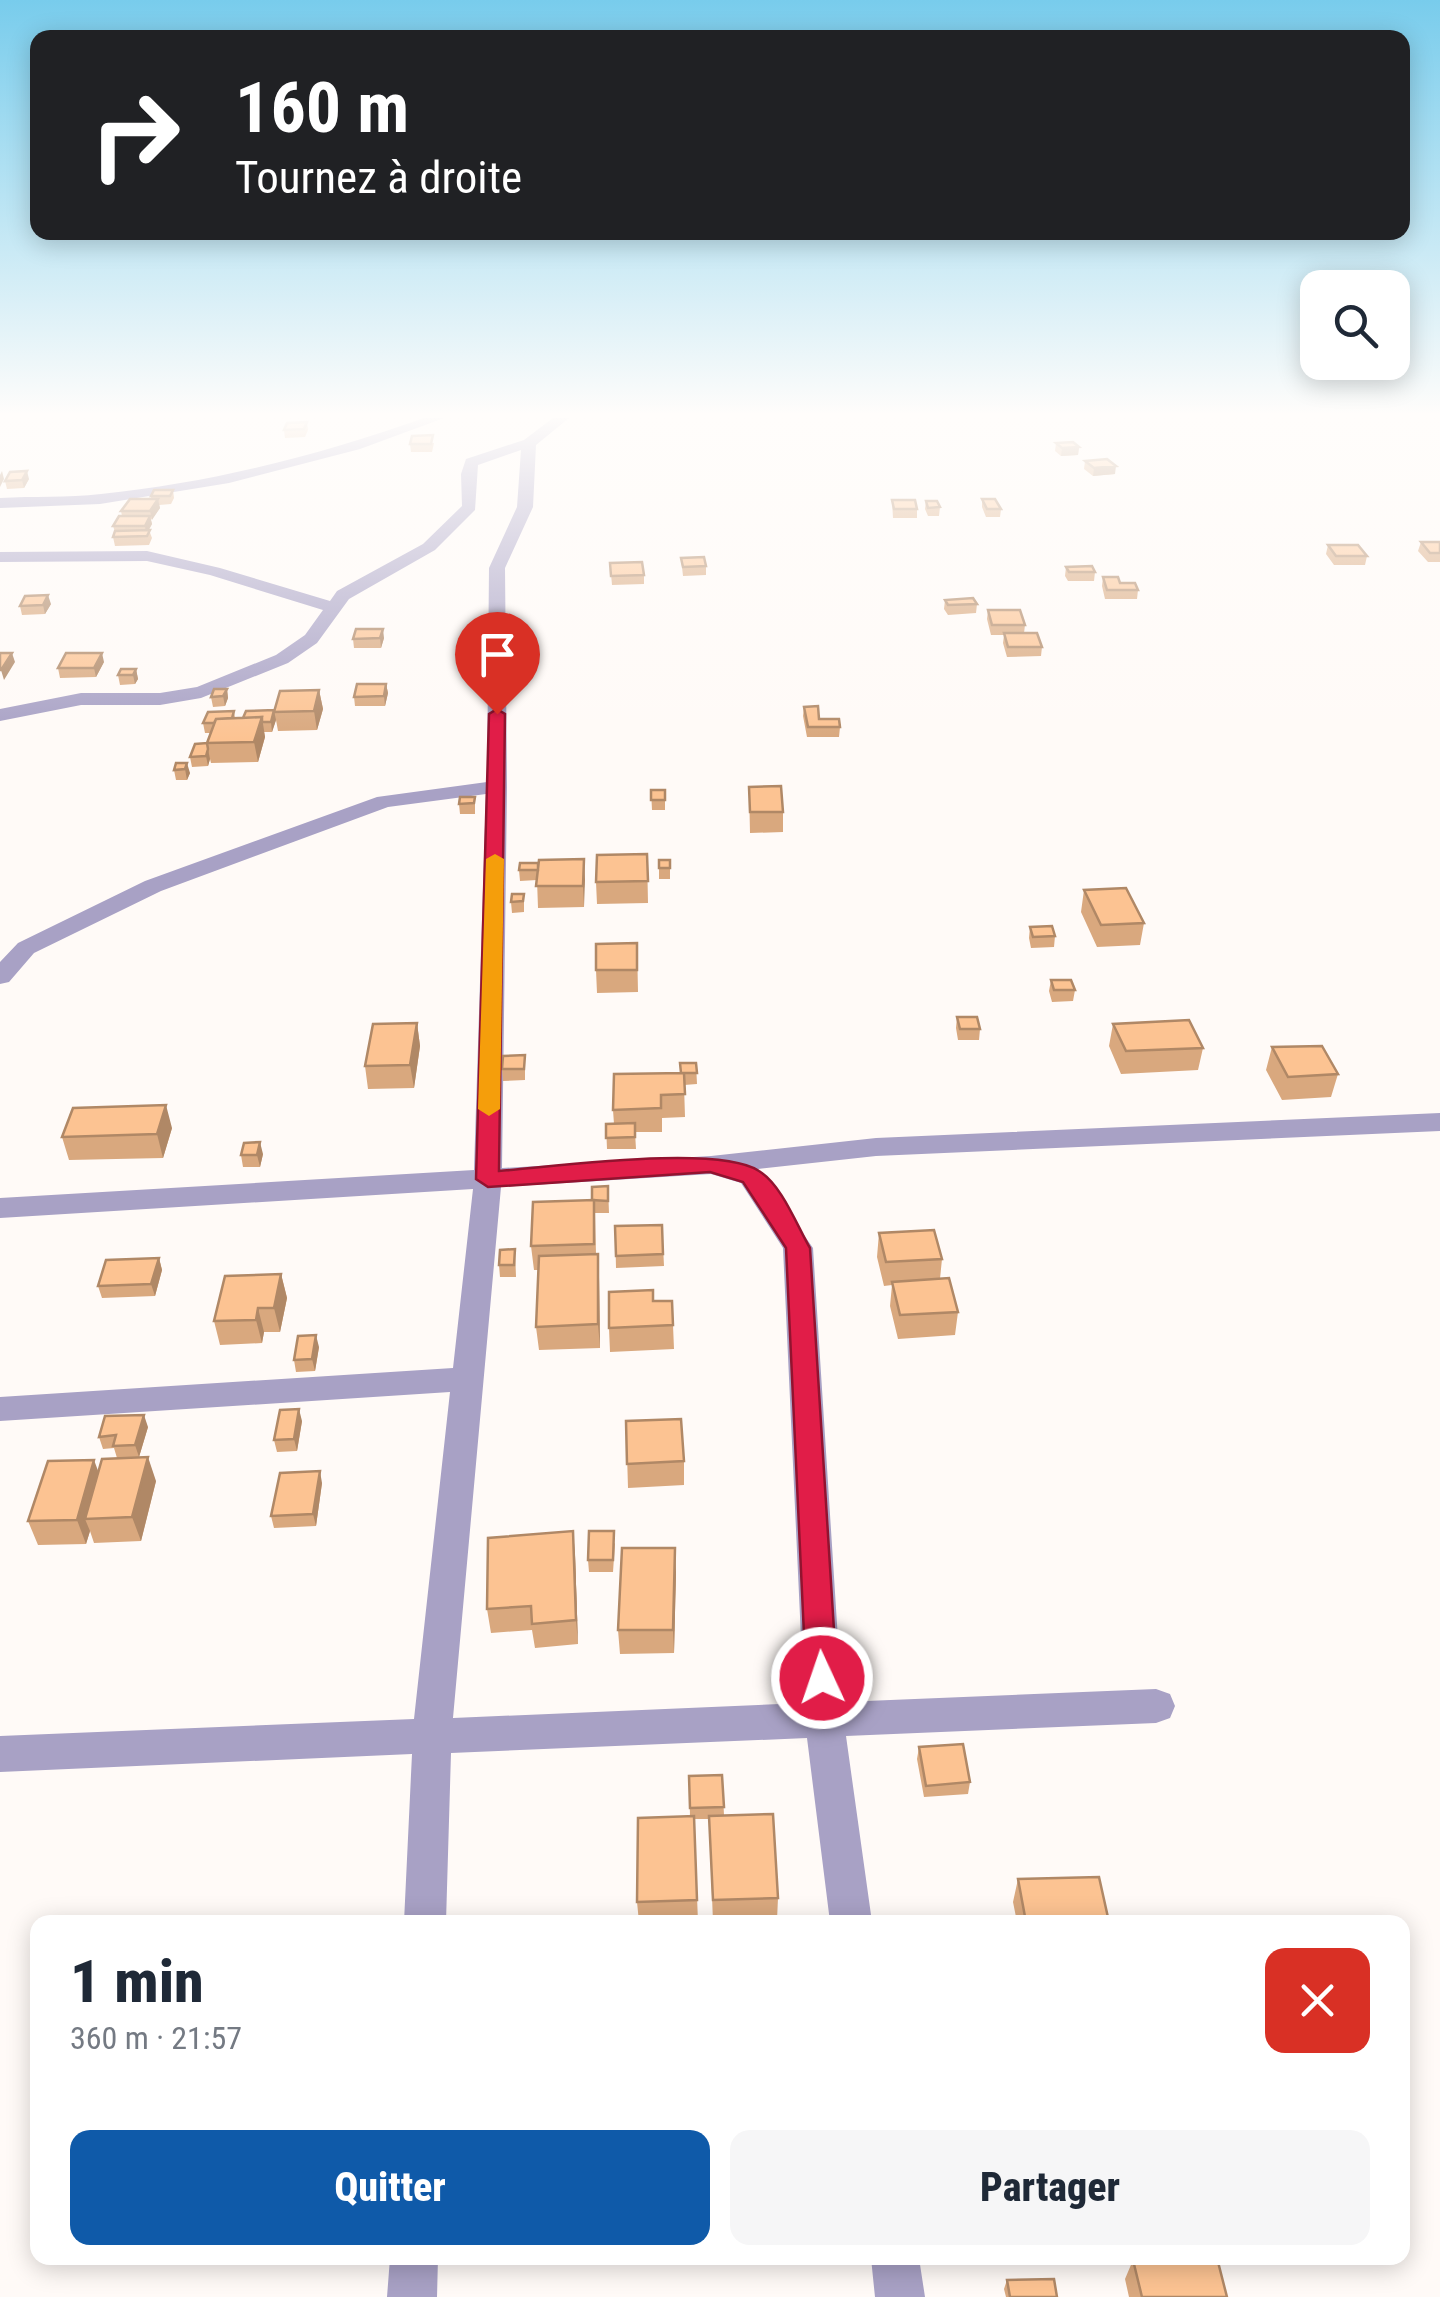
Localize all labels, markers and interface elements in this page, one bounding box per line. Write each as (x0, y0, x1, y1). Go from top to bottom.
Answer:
text: 160 m (235, 67, 409, 149)
icon: right (70, 70, 200, 200)
text: Tournez à droite (235, 151, 522, 204)
map controls (1300, 270, 1410, 380)
button: search (1300, 270, 1410, 380)
pin (455, 612, 540, 715)
icon: arrive (470, 627, 525, 682)
position arrow (770, 1626, 874, 1730)
text: 1 min (70, 1946, 204, 2017)
button: close (1265, 1948, 1370, 2053)
text: 360 m · 21:57 (70, 2019, 242, 2057)
button: Quitter (70, 2130, 710, 2245)
button: Partager (730, 2130, 1370, 2245)

